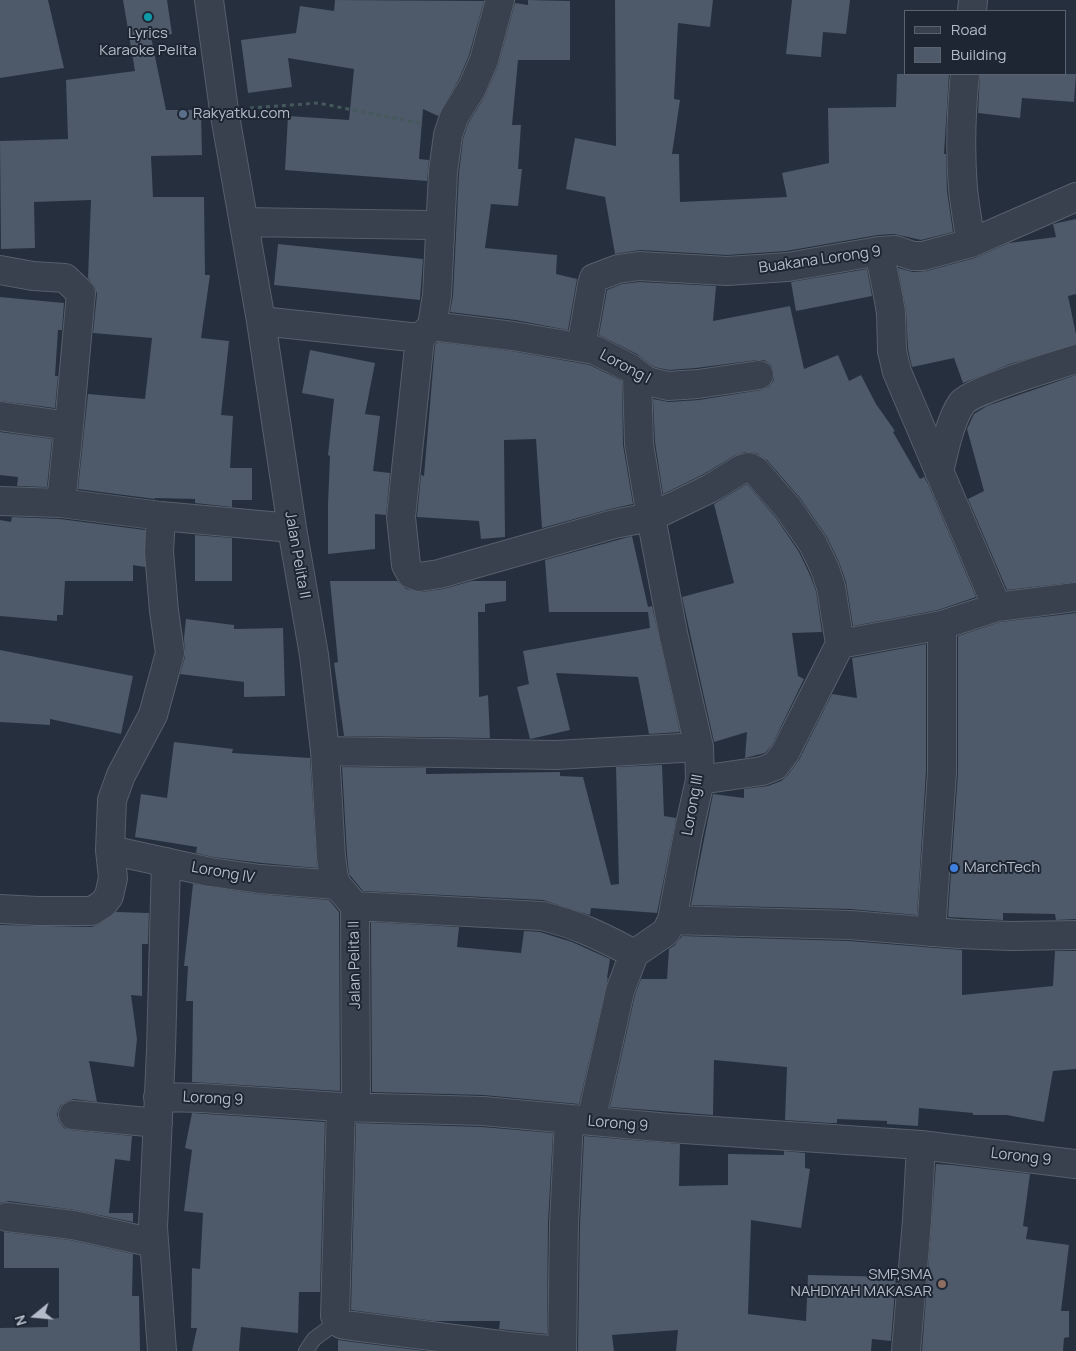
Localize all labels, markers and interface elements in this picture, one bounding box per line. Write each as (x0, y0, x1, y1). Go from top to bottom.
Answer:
legend (904, 10, 1066, 75)
marker: Lyrics Karaoke Pelita (142, 11, 154, 23)
text: Road (951, 19, 987, 40)
place label: Lyrics Karaoke Pelita (99, 25, 197, 60)
text: Building (951, 44, 1006, 65)
place label: Rakyatku.com (193, 105, 290, 123)
marker: Rakyatku.com (177, 108, 189, 120)
street label: Buakana Lorong 9 (758, 243, 882, 277)
street label: Lorong I (597, 346, 653, 388)
street label: Jalan Pelita II (280, 510, 314, 600)
street label: Lorong III (679, 773, 707, 837)
street label: Lorong IV (190, 859, 256, 887)
place label: MarchTech (964, 859, 1040, 877)
marker: MarchTech (948, 862, 960, 874)
street label: Jalan Pelita II (345, 921, 365, 1009)
street label: Lorong 9 (182, 1088, 244, 1110)
street label: Lorong 9 (587, 1112, 649, 1136)
street label: Lorong 9 (990, 1144, 1052, 1170)
place label: SMP,SMA NAHDIYAH MAKASAR (791, 1266, 932, 1301)
marker: SMP,SMA NAHDIYAH MAKASAR (936, 1278, 948, 1290)
north arrow (10, 1291, 60, 1341)
text: N (10, 1313, 31, 1328)

